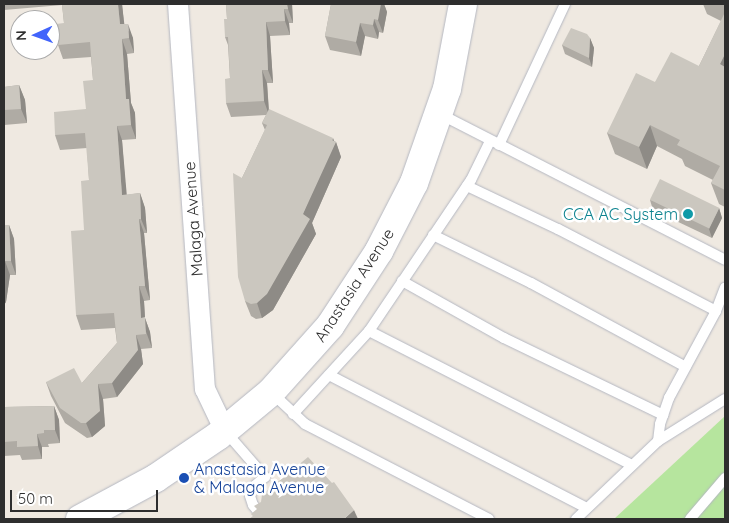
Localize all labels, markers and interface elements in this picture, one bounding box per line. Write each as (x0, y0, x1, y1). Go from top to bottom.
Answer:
north arrow (10, 10, 60, 60)
text: N (12, 30, 30, 41)
street label: Malaga Avenue (179, 161, 207, 277)
place label: CCA AC System (563, 204, 678, 224)
marker: CCA AC System (682, 208, 694, 220)
street label: Anastasia Avenue (310, 225, 398, 345)
place label: Anastasia Avenue & Malaga Avenue (194, 459, 326, 497)
marker: Anastasia Avenue & Malaga Avenue (178, 472, 190, 484)
scale bar (12, 480, 160, 512)
text: 50 m (18, 489, 53, 508)

